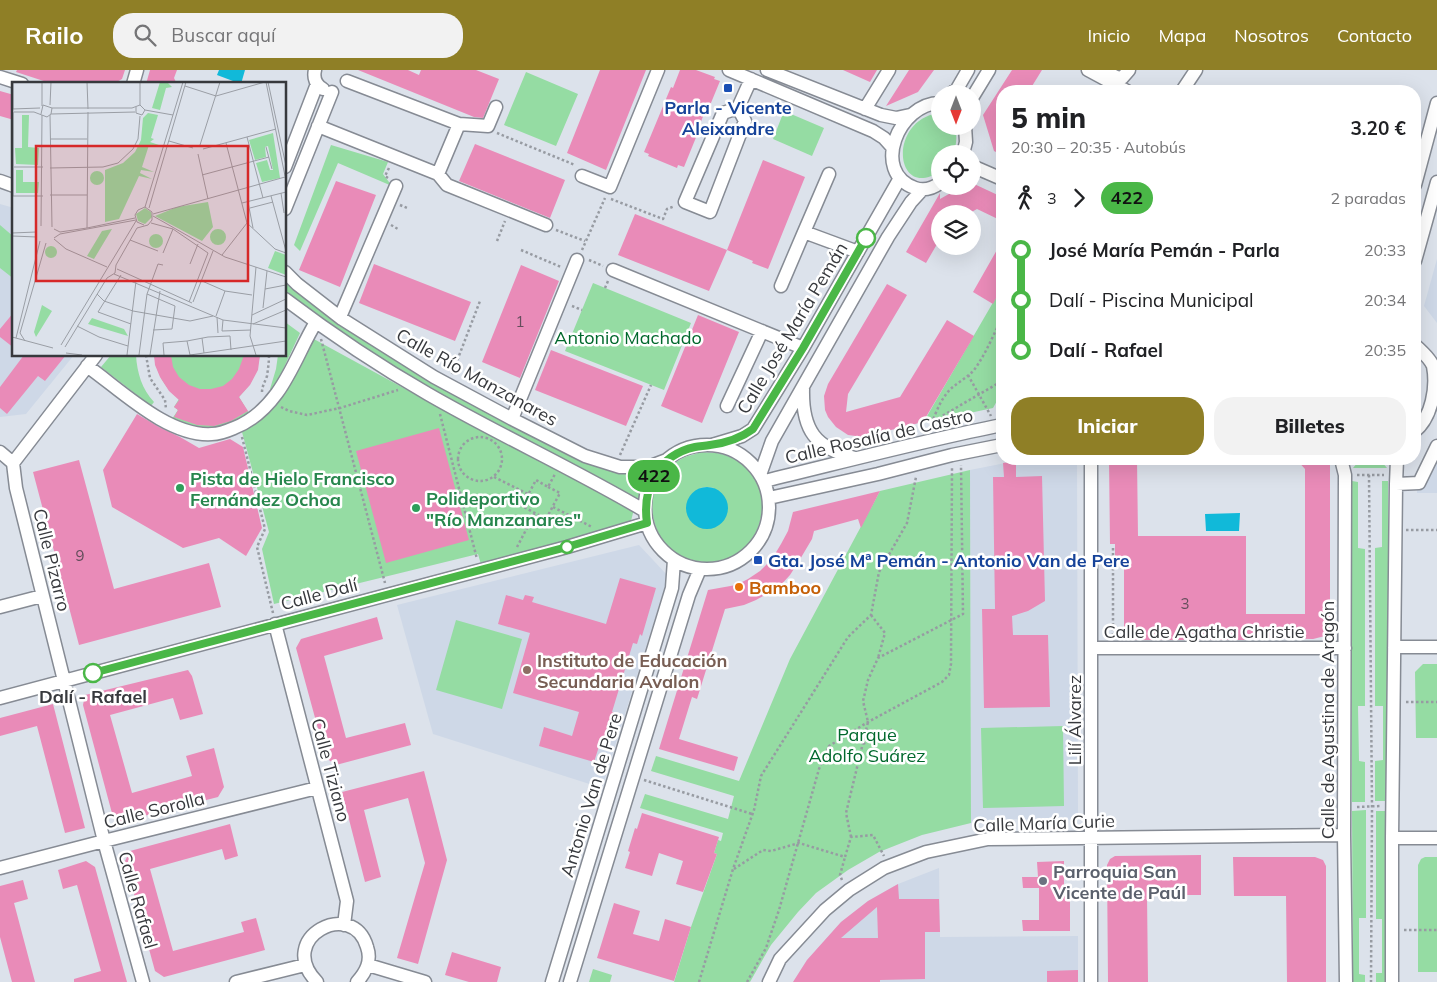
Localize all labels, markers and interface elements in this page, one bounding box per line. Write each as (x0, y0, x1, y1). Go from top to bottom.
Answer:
search box (113, 13, 463, 58)
text: Railo (25, 20, 83, 50)
icon: search (131, 21, 159, 49)
text: Buscar aquí (171, 23, 276, 47)
text: Inicio (1087, 24, 1130, 47)
text: Mapa (1158, 24, 1206, 47)
text: Nosotros (1234, 24, 1309, 47)
text: Contacto (1337, 24, 1412, 47)
inset map (12, 82, 286, 356)
marker: Parla - Vicente Aleixandre (722, 82, 734, 94)
north arrow (931, 85, 981, 135)
map controls (931, 85, 981, 255)
place label: Parla - Vicente Aleixandre (664, 96, 792, 140)
text: 5 min (1011, 100, 1086, 135)
text: 3.20 € (1350, 116, 1406, 140)
text: 20:30 – 20:35 · Autobús (1011, 137, 1186, 157)
button: locate (931, 145, 981, 195)
icon: walk (1011, 184, 1039, 212)
icon: forward (1065, 184, 1093, 212)
text: 422 (1111, 186, 1143, 209)
text: 3 (1047, 188, 1057, 208)
text: 2 paradas (1331, 188, 1406, 208)
button: layers (931, 205, 981, 255)
unlabelled marker (856, 228, 876, 248)
street label: Calle José María Pemán (732, 238, 852, 418)
text: José María Pemán - Parla (1049, 238, 1280, 262)
text: 20:33 (1364, 240, 1406, 260)
text: Dalí - Piscina Municipal (1049, 288, 1254, 312)
text: 20:34 (1364, 290, 1406, 310)
house number: 1 (515, 312, 525, 331)
street label: Calle Río Manzanares (392, 323, 562, 431)
park label: Antonio Machado (554, 326, 702, 349)
text: Dalí - Rafael (1049, 338, 1163, 362)
text: 20:35 (1364, 340, 1406, 360)
button: Iniciar (1011, 397, 1204, 455)
button: Billetes (1214, 397, 1406, 455)
street label: Calle Rosalía de Castro (783, 403, 975, 469)
line badge: 422 (625, 460, 683, 492)
text: 422 (638, 464, 670, 487)
place label: Pista de Hielo Francisco Fernández Ochoa (190, 467, 395, 511)
marker: Pista de Hielo Francisco Fernández Ochoa (174, 482, 186, 494)
place label: Polideportivo "Río Manzanares" (426, 487, 581, 531)
marker: Polideportivo "Río Manzanares" (410, 502, 422, 514)
street label: Calle Pizarro (28, 506, 76, 614)
unlabelled marker (560, 540, 574, 554)
house number: 9 (75, 546, 85, 565)
place label: Gta. José Mª Pemán - Antonio Van de Pere (768, 549, 1130, 572)
marker: Gta. José Mª Pemán - Antonio Van de Pere (752, 554, 764, 566)
street label: Calle Dalí (278, 572, 362, 615)
place label: Bamboo (749, 576, 821, 599)
marker: Bamboo (733, 581, 745, 593)
house number: 3 (1180, 594, 1190, 613)
street label: Calle de Agustina de Aragón (1316, 601, 1339, 839)
street label: Calle de Agatha Christie (1103, 620, 1305, 643)
place label: Instituto de Educación Secundaria Avalon (537, 649, 727, 693)
marker: Dalí - Rafael (83, 663, 103, 683)
marker: Instituto de Educación Secundaria Avalon (521, 664, 533, 676)
street label: Lilí Álvarez (1063, 675, 1086, 765)
place label: Dalí - Rafael (39, 685, 147, 708)
street label: Antonio Van de Pere (555, 710, 627, 880)
street label: Calle Tiziano (306, 716, 356, 824)
park label: Parque Adolfo Suárez (808, 723, 926, 767)
street label: Calle Sorolla (101, 786, 207, 834)
street label: Calle María Curie (973, 809, 1115, 837)
street label: Calle Rafael (113, 849, 163, 951)
place label: Parroquia San Vicente de Paúl (1052, 860, 1186, 904)
marker: Parroquia San Vicente de Paúl (1037, 875, 1049, 887)

